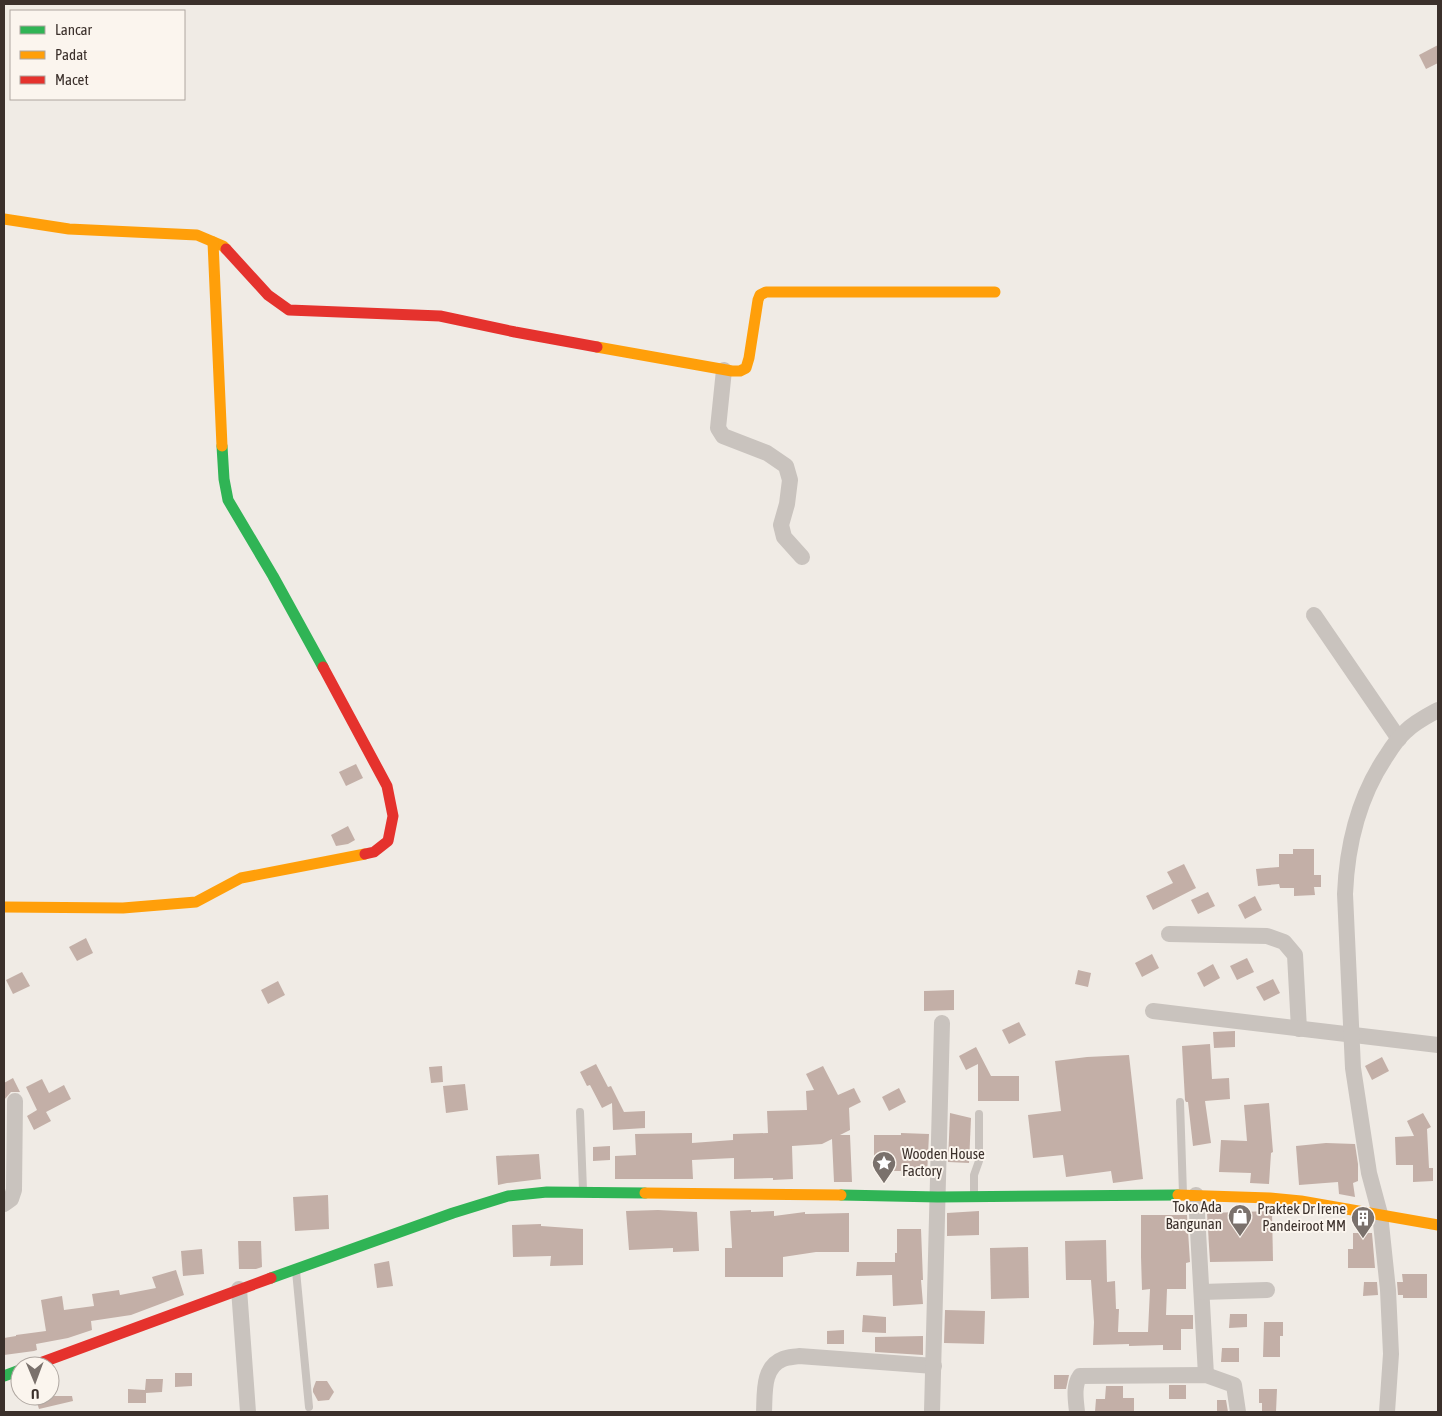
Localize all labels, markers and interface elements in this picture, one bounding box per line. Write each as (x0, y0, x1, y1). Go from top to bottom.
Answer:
legend (10, 10, 185, 100)
text: Lancar (55, 21, 93, 38)
text: Padat (55, 46, 87, 63)
text: Macet (55, 71, 89, 88)
place label: Wooden House Factory (902, 1145, 985, 1179)
place icon: Wooden House Factory (871, 1150, 897, 1184)
place label: Toko Ada Bangunan (1165, 1198, 1222, 1232)
place label: Praktek Dr Irene Pandeiroot MM (1257, 1200, 1346, 1234)
shop icon: Toko Ada Bangunan (1227, 1203, 1253, 1237)
building icon: Praktek Dr Irene Pandeiroot MM (1350, 1205, 1376, 1239)
north arrow (10, 1356, 60, 1406)
text: U (31, 1386, 39, 1402)

